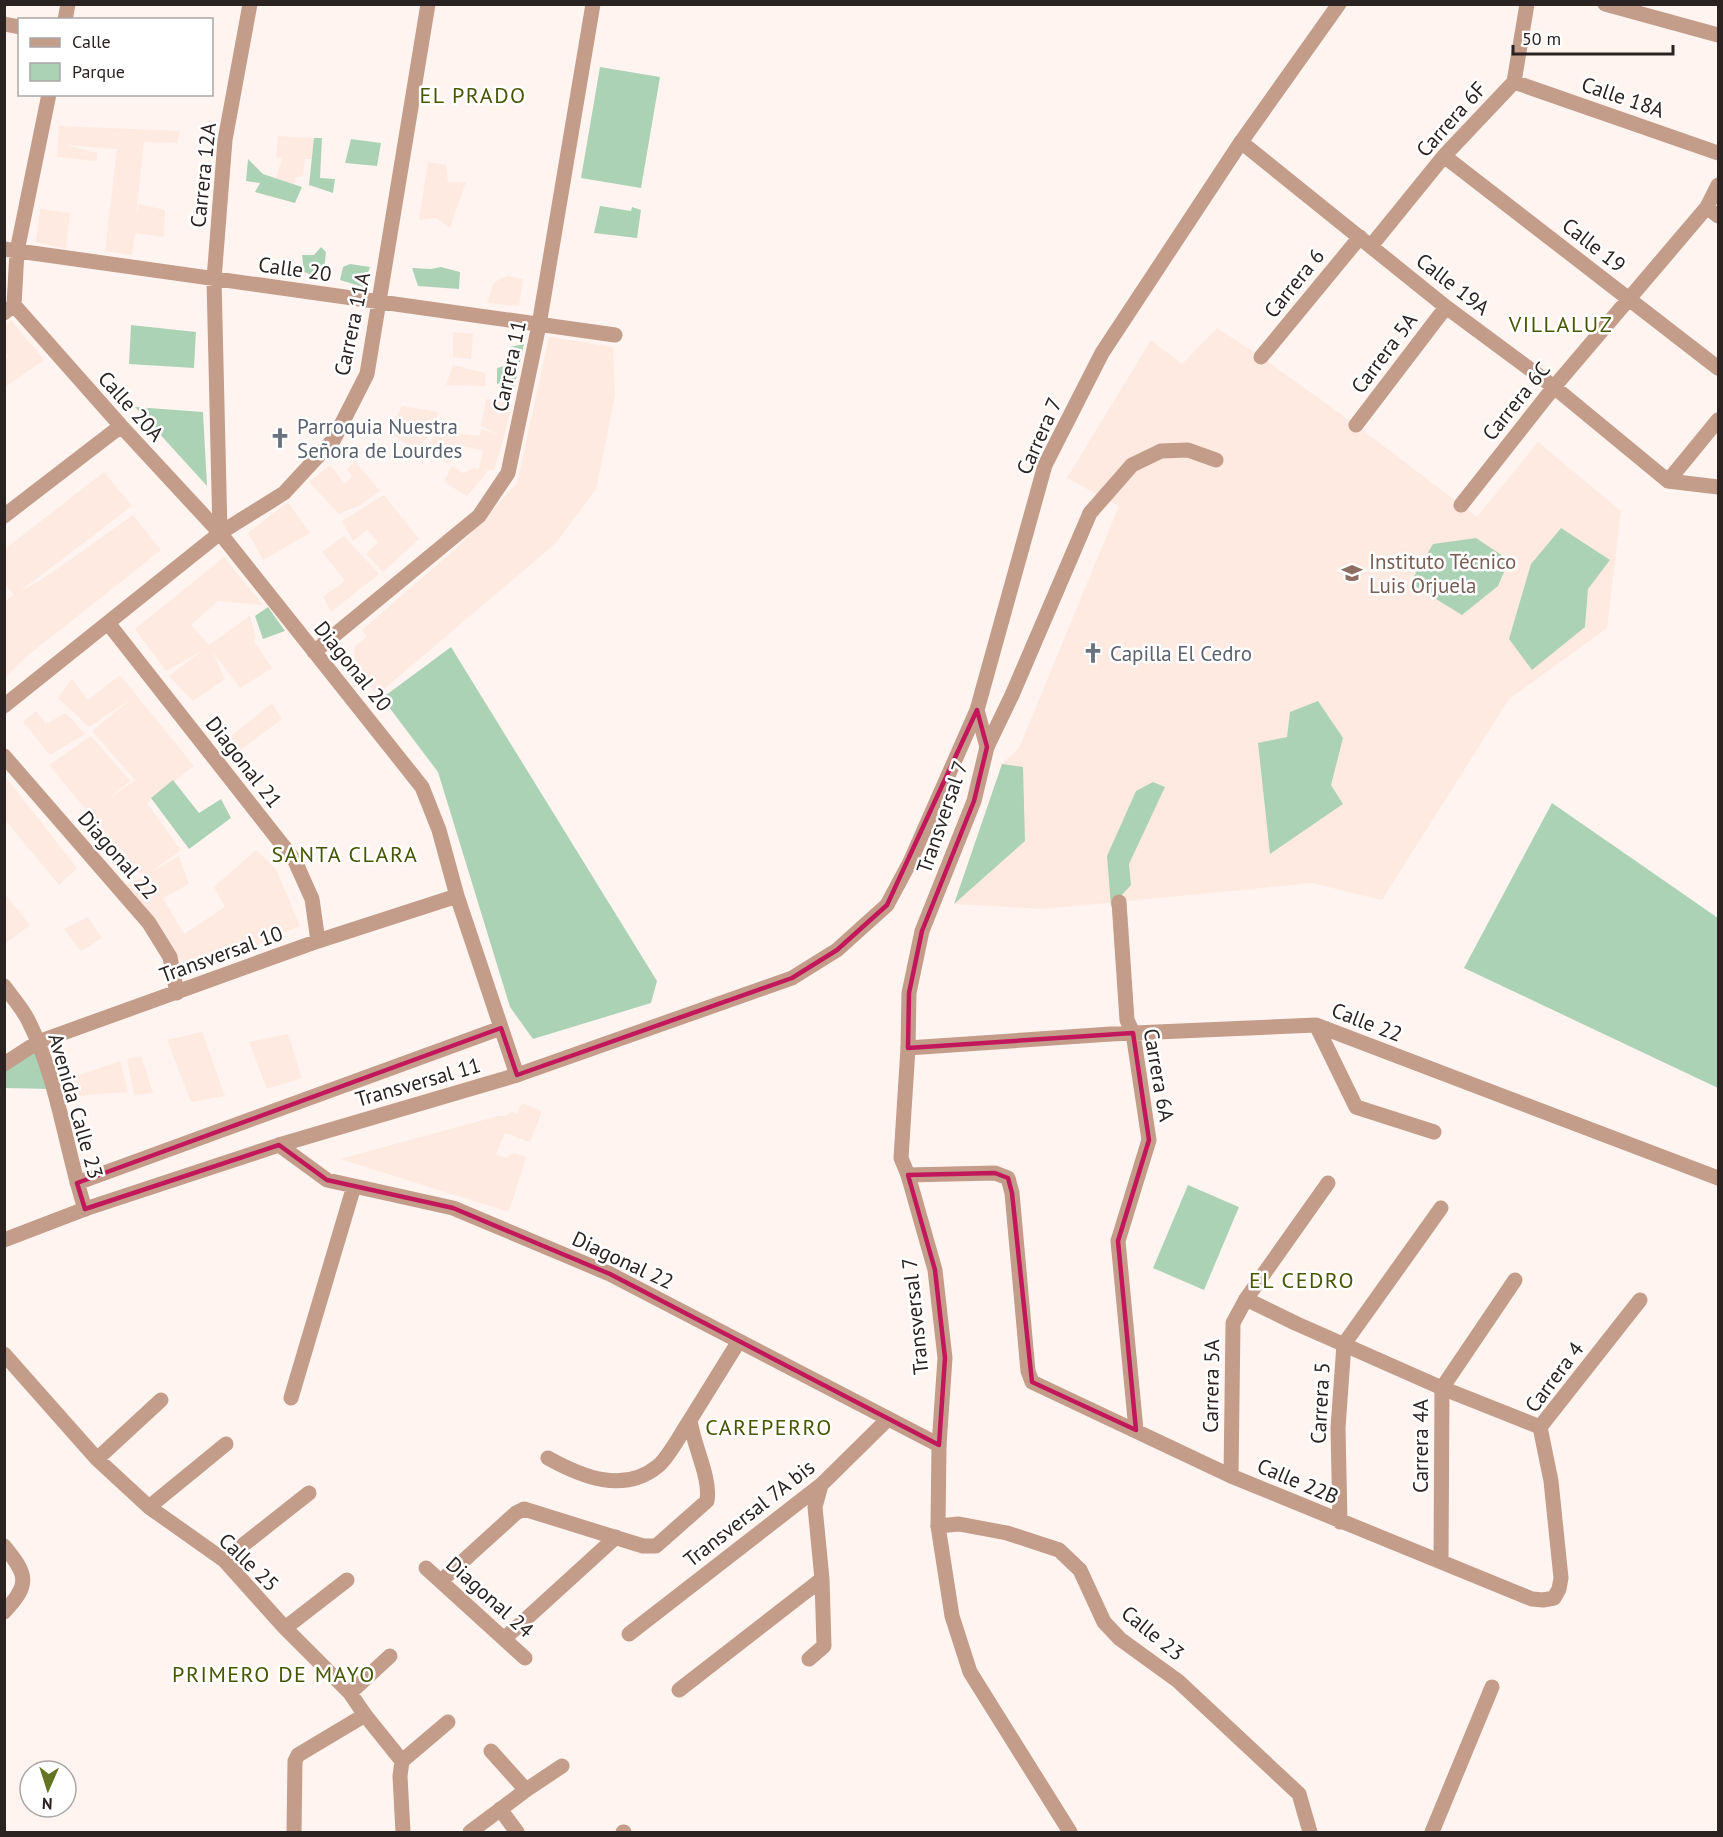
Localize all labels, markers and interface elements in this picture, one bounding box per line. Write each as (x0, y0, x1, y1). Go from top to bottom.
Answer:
legend (18, 18, 213, 96)
scale bar (1513, 18, 1674, 56)
text: 50 m (1522, 27, 1561, 50)
text: Calle (72, 30, 111, 53)
text: Parque (72, 60, 125, 83)
street label: Calle 18A (1578, 70, 1669, 124)
street label: Carrera 6F (1410, 76, 1492, 162)
district label: EL PRADO (419, 81, 527, 109)
street label: Carrera 12A (184, 121, 222, 229)
street label: Calle 19 (1557, 212, 1631, 278)
street label: Carrera 6 (1258, 243, 1330, 323)
street label: Calle 19A (1411, 247, 1496, 321)
street label: Calle 20 (257, 251, 333, 287)
street label: Carrera 11A (328, 269, 376, 378)
street label: Carrera 5A (1345, 307, 1423, 399)
district label: VILLALUZ (1508, 310, 1613, 338)
street label: Carrera 11 (486, 318, 532, 414)
street label: Carrera 6C (1476, 356, 1556, 446)
street label: Calle 20A (92, 365, 170, 447)
street label: Carrera 7 (1010, 393, 1068, 479)
place label: Parroquia Nuestra Señora de Lourdes (297, 413, 462, 464)
church icon: Parroquia Nuestra Señora de Lourdes (268, 426, 292, 450)
place label: Instituto Técnico Luis Orjuela (1369, 548, 1516, 599)
school or university icon: Instituto Técnico Luis Orjuela (1340, 561, 1364, 585)
street label: Diagonal 20 (308, 615, 398, 717)
place label: Capilla El Cedro (1110, 640, 1252, 667)
church icon: Capilla El Cedro (1081, 641, 1105, 665)
street label: Diagonal 21 (200, 711, 288, 813)
street label: Transversal 7 (910, 757, 974, 877)
street label: Diagonal 22 (72, 805, 164, 905)
district label: SANTA CLARA (272, 840, 418, 868)
street label: Transversal 10 (156, 919, 286, 989)
street label: Calle 22 (1328, 996, 1406, 1048)
street label: Carrera 6A (1138, 1026, 1181, 1124)
street label: Avenida Calle 23 (42, 1030, 110, 1182)
street label: Transversal 11 (352, 1051, 484, 1113)
street label: Diagonal 22 (568, 1225, 678, 1295)
street label: Transversal 7 (895, 1256, 935, 1376)
district label: EL CEDRO (1249, 1266, 1355, 1294)
street label: Carrera 4 (1519, 1336, 1589, 1418)
street label: Carrera 5A (1197, 1338, 1225, 1433)
street label: Carrera 5 (1304, 1362, 1336, 1444)
street label: Carrera 4A (1407, 1398, 1434, 1493)
district label: CAREPERRO (705, 1413, 833, 1441)
street label: Calle 22B (1253, 1452, 1343, 1510)
street label: Transversal 7A bis (678, 1453, 820, 1573)
street label: Calle 25 (213, 1527, 285, 1597)
street label: Diagonal 24 (441, 1551, 539, 1643)
street label: Calle 23 (1116, 1599, 1190, 1667)
district label: PRIMERO DE MAYO (172, 1660, 376, 1688)
north arrow (18, 1759, 78, 1819)
text: N (41, 1794, 53, 1814)

